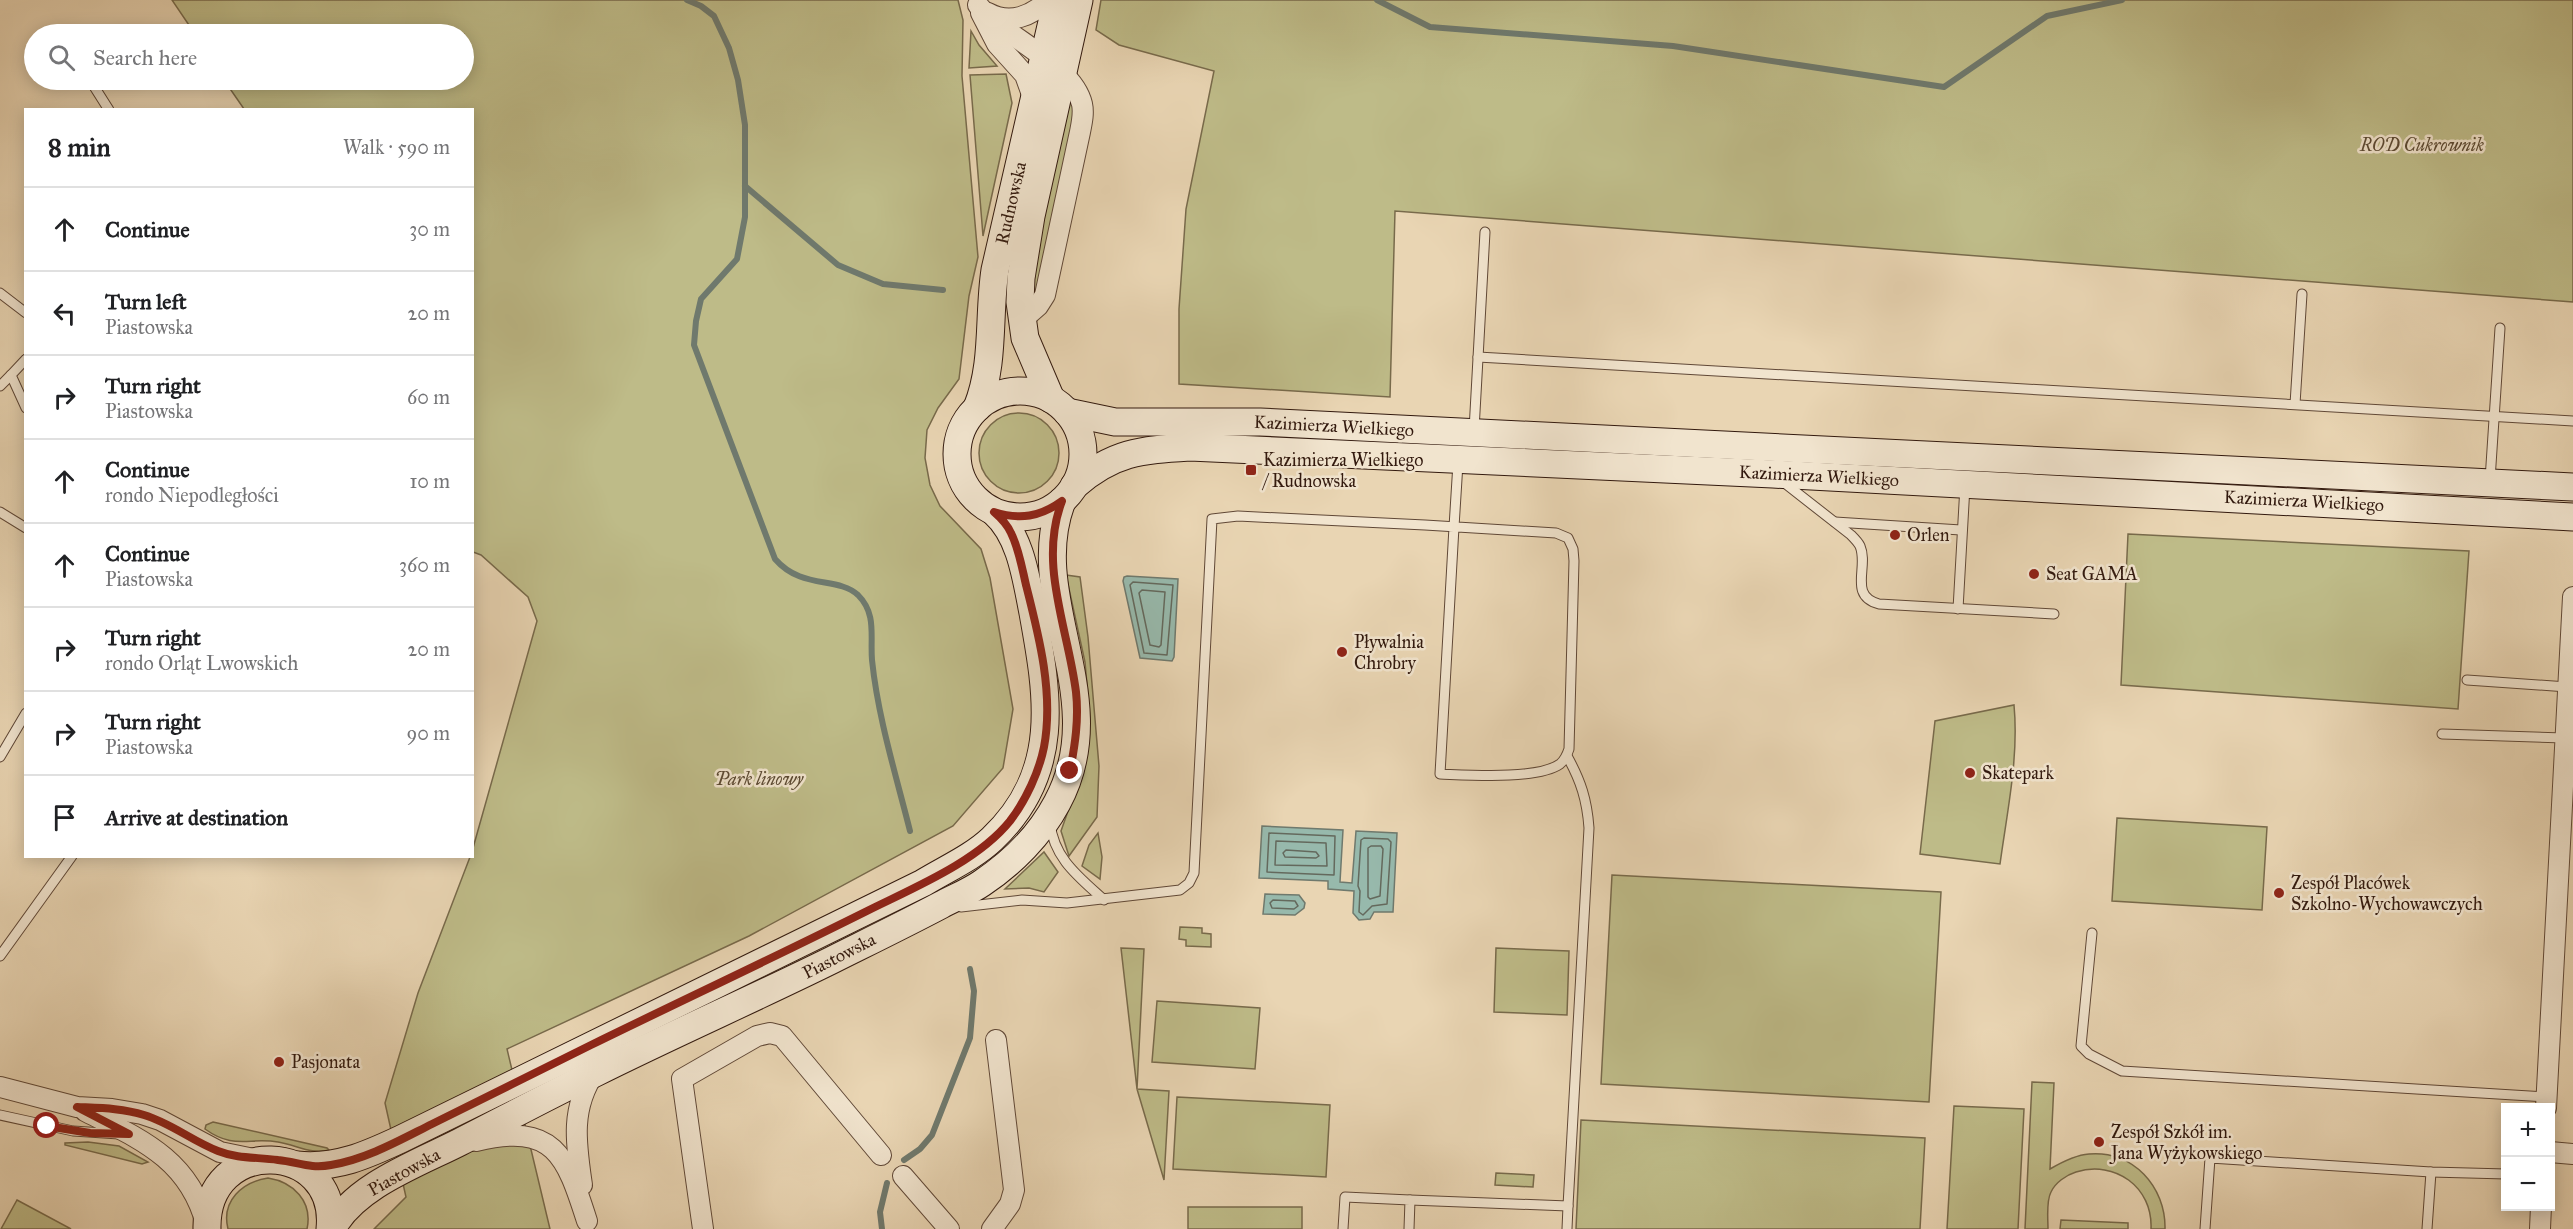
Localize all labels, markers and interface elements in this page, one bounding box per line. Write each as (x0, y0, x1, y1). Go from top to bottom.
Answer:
search box (24, 24, 474, 90)
icon: search (45, 41, 78, 74)
text: Search here (93, 44, 197, 71)
text: 8 min (48, 131, 111, 163)
park label: ROD Cukrownik (2359, 134, 2484, 156)
text: Walk · 590 m (343, 135, 450, 159)
street label: Rudnowska (991, 159, 1031, 247)
icon: ahead (48, 213, 81, 246)
text: Continue (105, 216, 190, 243)
text: 30 m (409, 217, 450, 241)
text: Turn left (105, 288, 187, 315)
icon: left (48, 297, 81, 330)
text: 20 m (407, 301, 450, 325)
text: Piastowska (105, 315, 193, 339)
text: Turn right (105, 372, 201, 399)
icon: right (48, 381, 81, 414)
text: 60 m (407, 385, 450, 409)
text: Piastowska (105, 399, 193, 423)
street label: Kazimierza Wielkiego (1253, 411, 1415, 442)
place label: Kazimierza Wielkiego / Rudnowska (1261, 449, 1423, 492)
text: Continue (105, 456, 190, 483)
street label: Kazimierza Wielkiego (1738, 461, 1900, 492)
marker: Kazimierza Wielkiego / Rudnowska (1244, 463, 1258, 477)
icon: ahead (48, 465, 81, 498)
text: 10 m (409, 469, 450, 493)
text: rondo Niepodległości (105, 483, 279, 507)
street label: Kazimierza Wielkiego (2223, 486, 2385, 517)
place label: Orlen (1907, 524, 1950, 546)
marker: Orlen (1888, 528, 1902, 542)
text: Continue (105, 540, 190, 567)
icon: ahead (48, 549, 81, 582)
text: 360 m (399, 553, 450, 577)
place label: Seat GAMA (2046, 563, 2138, 585)
text: Piastowska (105, 567, 193, 591)
marker: Seat GAMA (2027, 567, 2041, 581)
text: Turn right (105, 624, 201, 651)
place label: Pływalnia Chrobry (1354, 631, 1424, 674)
icon: right (48, 633, 81, 666)
text: 20 m (407, 637, 450, 661)
marker: Pływalnia Chrobry (1335, 645, 1349, 659)
text: rondo Orląt Lwowskich (105, 651, 298, 675)
text: Turn right (105, 708, 201, 735)
icon: right (48, 717, 81, 750)
text: 90 m (407, 721, 450, 745)
text: Piastowska (105, 735, 193, 759)
route end (1056, 757, 1082, 783)
place label: Skatepark (1982, 762, 2054, 784)
marker: Skatepark (1963, 766, 1977, 780)
park label: Park linowy (715, 768, 804, 790)
icon: arrive (48, 801, 81, 834)
text: Arrive at destination (105, 804, 288, 831)
place label: Zespół Placówek Szkolno-Wychowawczych (2291, 872, 2483, 915)
marker: Zespół Placówek Szkolno-Wychowawczych (2272, 886, 2286, 900)
street label: Piastowska (799, 928, 880, 984)
place label: Pasjonata (291, 1051, 360, 1073)
marker: Pasjonata (272, 1055, 286, 1069)
map controls (2501, 1103, 2555, 1211)
button: + (2501, 1103, 2555, 1157)
route start (33, 1112, 59, 1138)
place label: Zespół Szkół im. Jana Wyżykowskiego (2109, 1121, 2262, 1165)
marker: Zespół Szkół im. Jana Wyżykowskiego (2092, 1135, 2106, 1149)
street label: Piastowska (364, 1143, 444, 1201)
button: − (2501, 1157, 2555, 1211)

